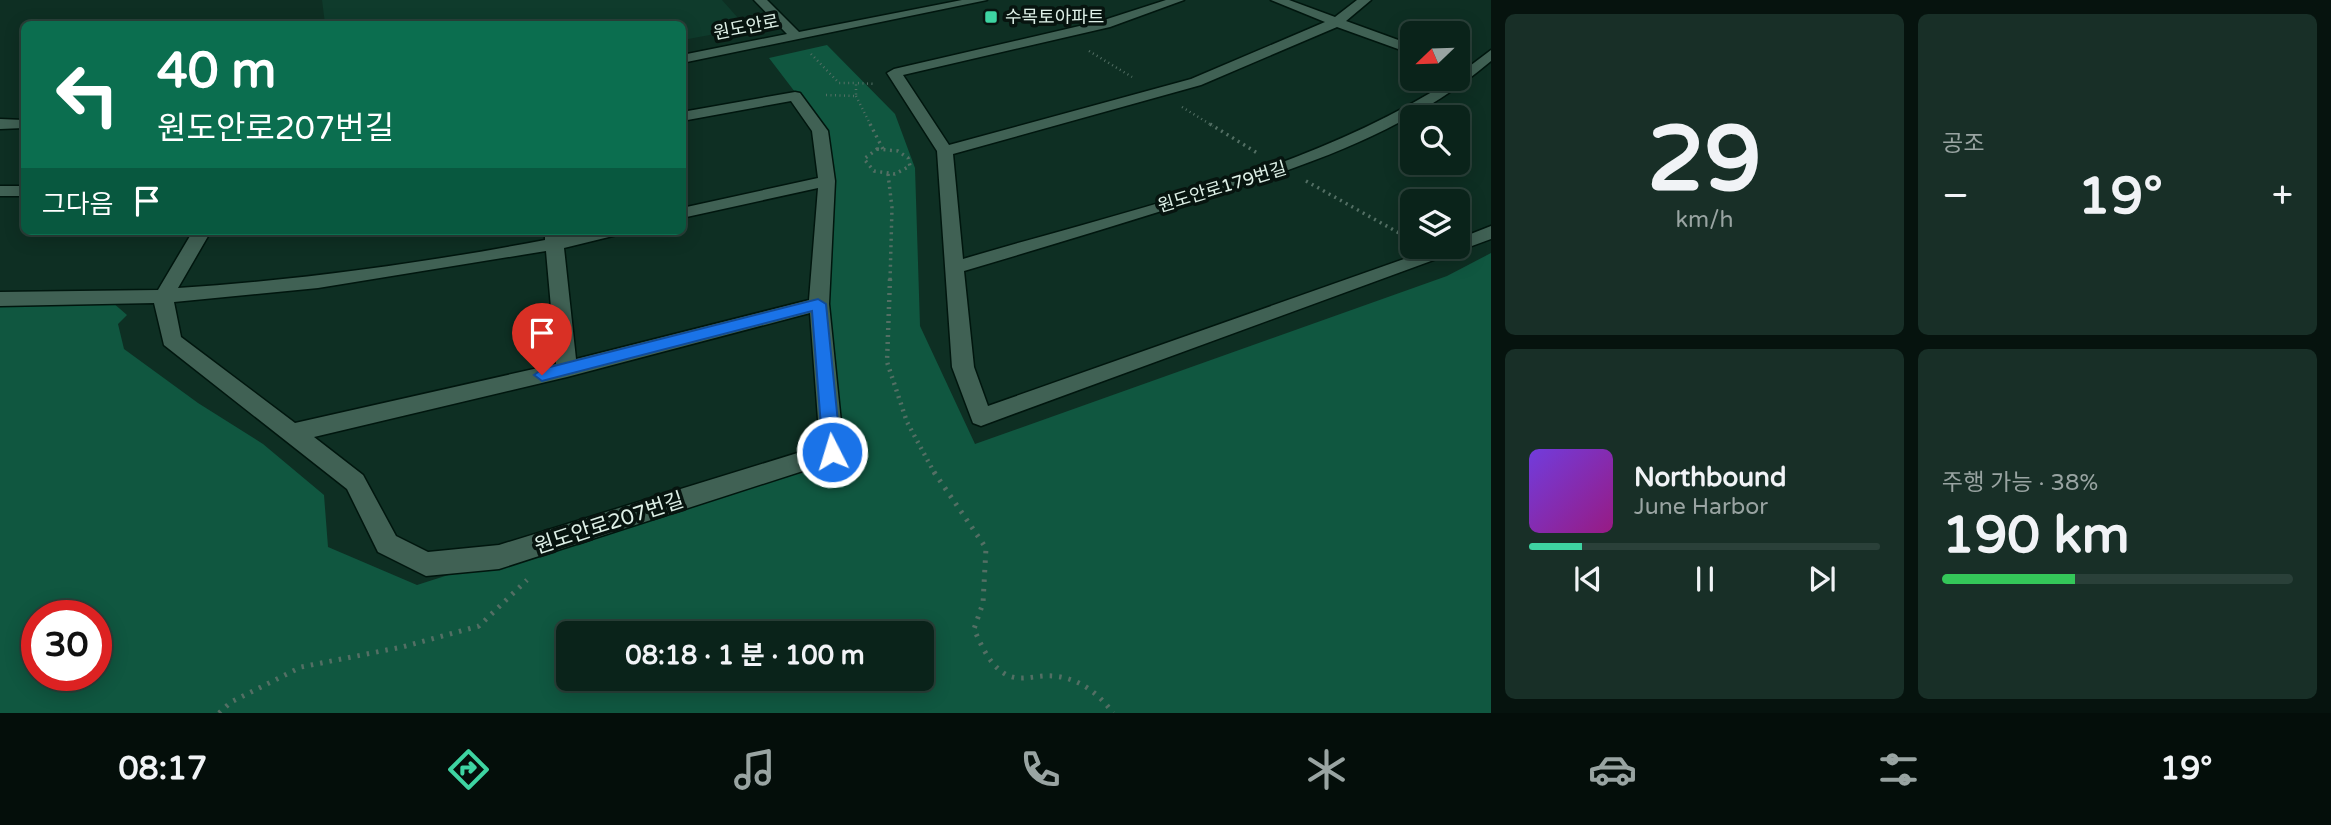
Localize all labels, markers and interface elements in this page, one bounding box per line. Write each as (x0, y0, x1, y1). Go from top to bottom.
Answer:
place label: 수목토아파트 (1005, 6, 1104, 28)
marker: 수목토아파트 (983, 9, 999, 25)
street label: 원도안로 (711, 10, 781, 44)
north arrow (1400, 21, 1470, 91)
map controls (1400, 21, 1470, 259)
text: 40 m (157, 42, 276, 101)
icon: left (42, 49, 133, 140)
button: search (1400, 105, 1470, 175)
text: 29 (1647, 105, 1762, 215)
text: 원도안로207번길 (157, 110, 394, 148)
text: 공조 (1942, 130, 1984, 158)
street label: 원도안로179번길 (1155, 157, 1289, 217)
text: 19° (2078, 165, 2163, 228)
text: − (1942, 173, 1969, 219)
text: + (2272, 173, 2293, 219)
icon: arrive (128, 182, 166, 220)
text: 그다음 (42, 189, 114, 220)
button: layers (1400, 189, 1470, 259)
text: km/h (1676, 206, 1733, 234)
pin (512, 303, 572, 375)
icon: arrive (523, 314, 561, 352)
position arrow (795, 415, 869, 489)
text: Northbound (1634, 462, 1786, 493)
text: 주행 가능 · 38% (1942, 469, 2098, 497)
street label: 원도안로207번길 (531, 488, 687, 559)
text: June Harbor (1634, 493, 1768, 521)
text: 190 km (1942, 504, 2130, 567)
icon: previous (1569, 560, 1607, 598)
icon: pause (1686, 560, 1724, 598)
icon: next (1803, 560, 1841, 598)
speed limit sign: 30 (21, 600, 112, 691)
text: 08:18 · 1 분 · 100 m (625, 640, 865, 671)
icon: directions (444, 745, 493, 794)
icon: music (730, 745, 779, 794)
icon: phone (1016, 745, 1065, 794)
icon: climate (1302, 745, 1351, 794)
icon: car (1588, 745, 1637, 794)
icon: filters (1874, 745, 1923, 794)
text: 08:17 (118, 750, 207, 788)
text: 19° (2160, 750, 2212, 788)

